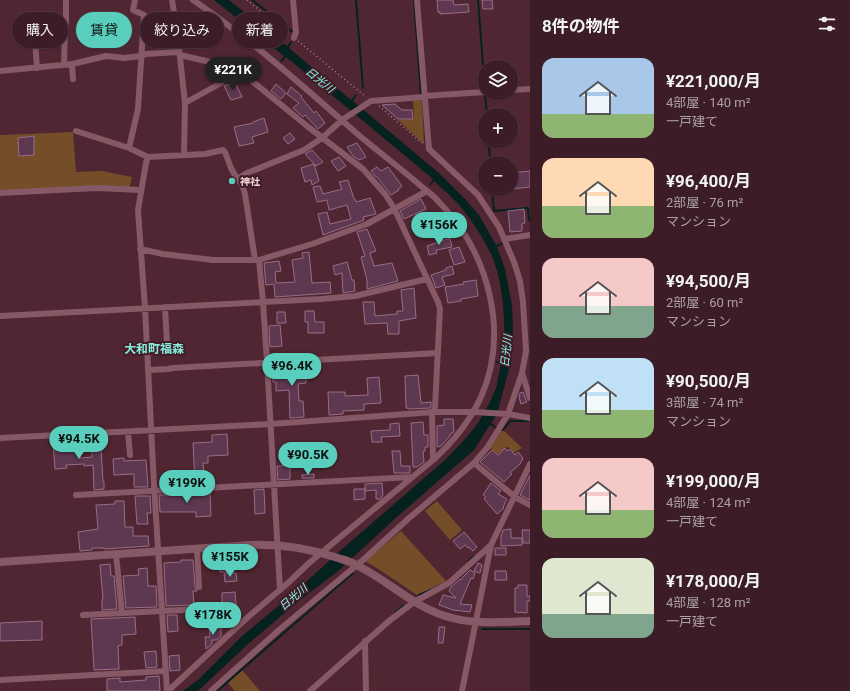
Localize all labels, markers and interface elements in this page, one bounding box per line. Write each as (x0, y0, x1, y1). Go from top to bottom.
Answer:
chip: 購入 (12, 12, 68, 48)
chip: 賃貸 (76, 12, 132, 48)
chip: 絞り込み (140, 12, 224, 48)
chip: 新着 (232, 12, 288, 48)
icon: filters (816, 13, 838, 35)
text: 8件の物件 (542, 16, 620, 36)
pin: ¥221K (205, 57, 261, 91)
map controls (478, 60, 518, 196)
button: layers (478, 60, 518, 100)
text: ¥221K (214, 62, 252, 77)
water label: 日光川 (303, 65, 337, 96)
text: ¥221,000/月 (666, 71, 761, 91)
icon: home (574, 74, 622, 122)
text: 4部屋 · 140 m² (666, 95, 750, 110)
button: + (478, 108, 518, 148)
text: 一戸建て (666, 114, 718, 129)
button: − (478, 156, 518, 196)
text: ¥96,400/月 (666, 171, 751, 191)
icon: home (574, 174, 622, 222)
marker: 神社 (227, 176, 237, 186)
place label: 神社 (240, 176, 261, 187)
text: 2部屋 · 76 m² (666, 195, 743, 210)
pin: ¥156K (411, 212, 467, 246)
text: マンション (666, 214, 731, 229)
text: ¥156K (420, 217, 458, 232)
text: ¥94,500/月 (666, 271, 751, 291)
icon: home (574, 274, 622, 322)
text: 2部屋 · 60 m² (666, 295, 743, 310)
text: マンション (666, 314, 731, 329)
water label: 日光川 (498, 333, 515, 368)
district label: 大和町福森 (124, 342, 184, 356)
pin: ¥96.4K (259, 353, 325, 387)
text: ¥96.4K (271, 358, 313, 373)
text: ¥90,500/月 (666, 371, 751, 391)
icon: home (574, 374, 622, 422)
text: 3部屋 · 74 m² (666, 395, 743, 410)
text: マンション (666, 414, 731, 429)
pin: ¥94.5K (46, 426, 112, 460)
text: ¥94.5K (58, 431, 100, 446)
pin: ¥90.5K (275, 442, 341, 476)
text: ¥90.5K (287, 447, 329, 462)
pin: ¥199K (159, 470, 215, 504)
text: ¥199,000/月 (666, 471, 761, 491)
icon: home (574, 474, 622, 522)
text: ¥199K (168, 475, 206, 490)
text: 4部屋 · 124 m² (666, 495, 750, 510)
text: 一戸建て (666, 514, 718, 529)
pin: ¥155K (202, 544, 258, 578)
text: ¥155K (211, 549, 249, 564)
text: ¥178,000/月 (666, 571, 761, 591)
icon: home (574, 574, 622, 622)
water label: 日光川 (277, 581, 311, 613)
text: 4部屋 · 128 m² (666, 595, 750, 610)
pin: ¥178K (185, 602, 241, 636)
text: ¥178K (194, 607, 232, 622)
text: 一戸建て (666, 614, 718, 629)

